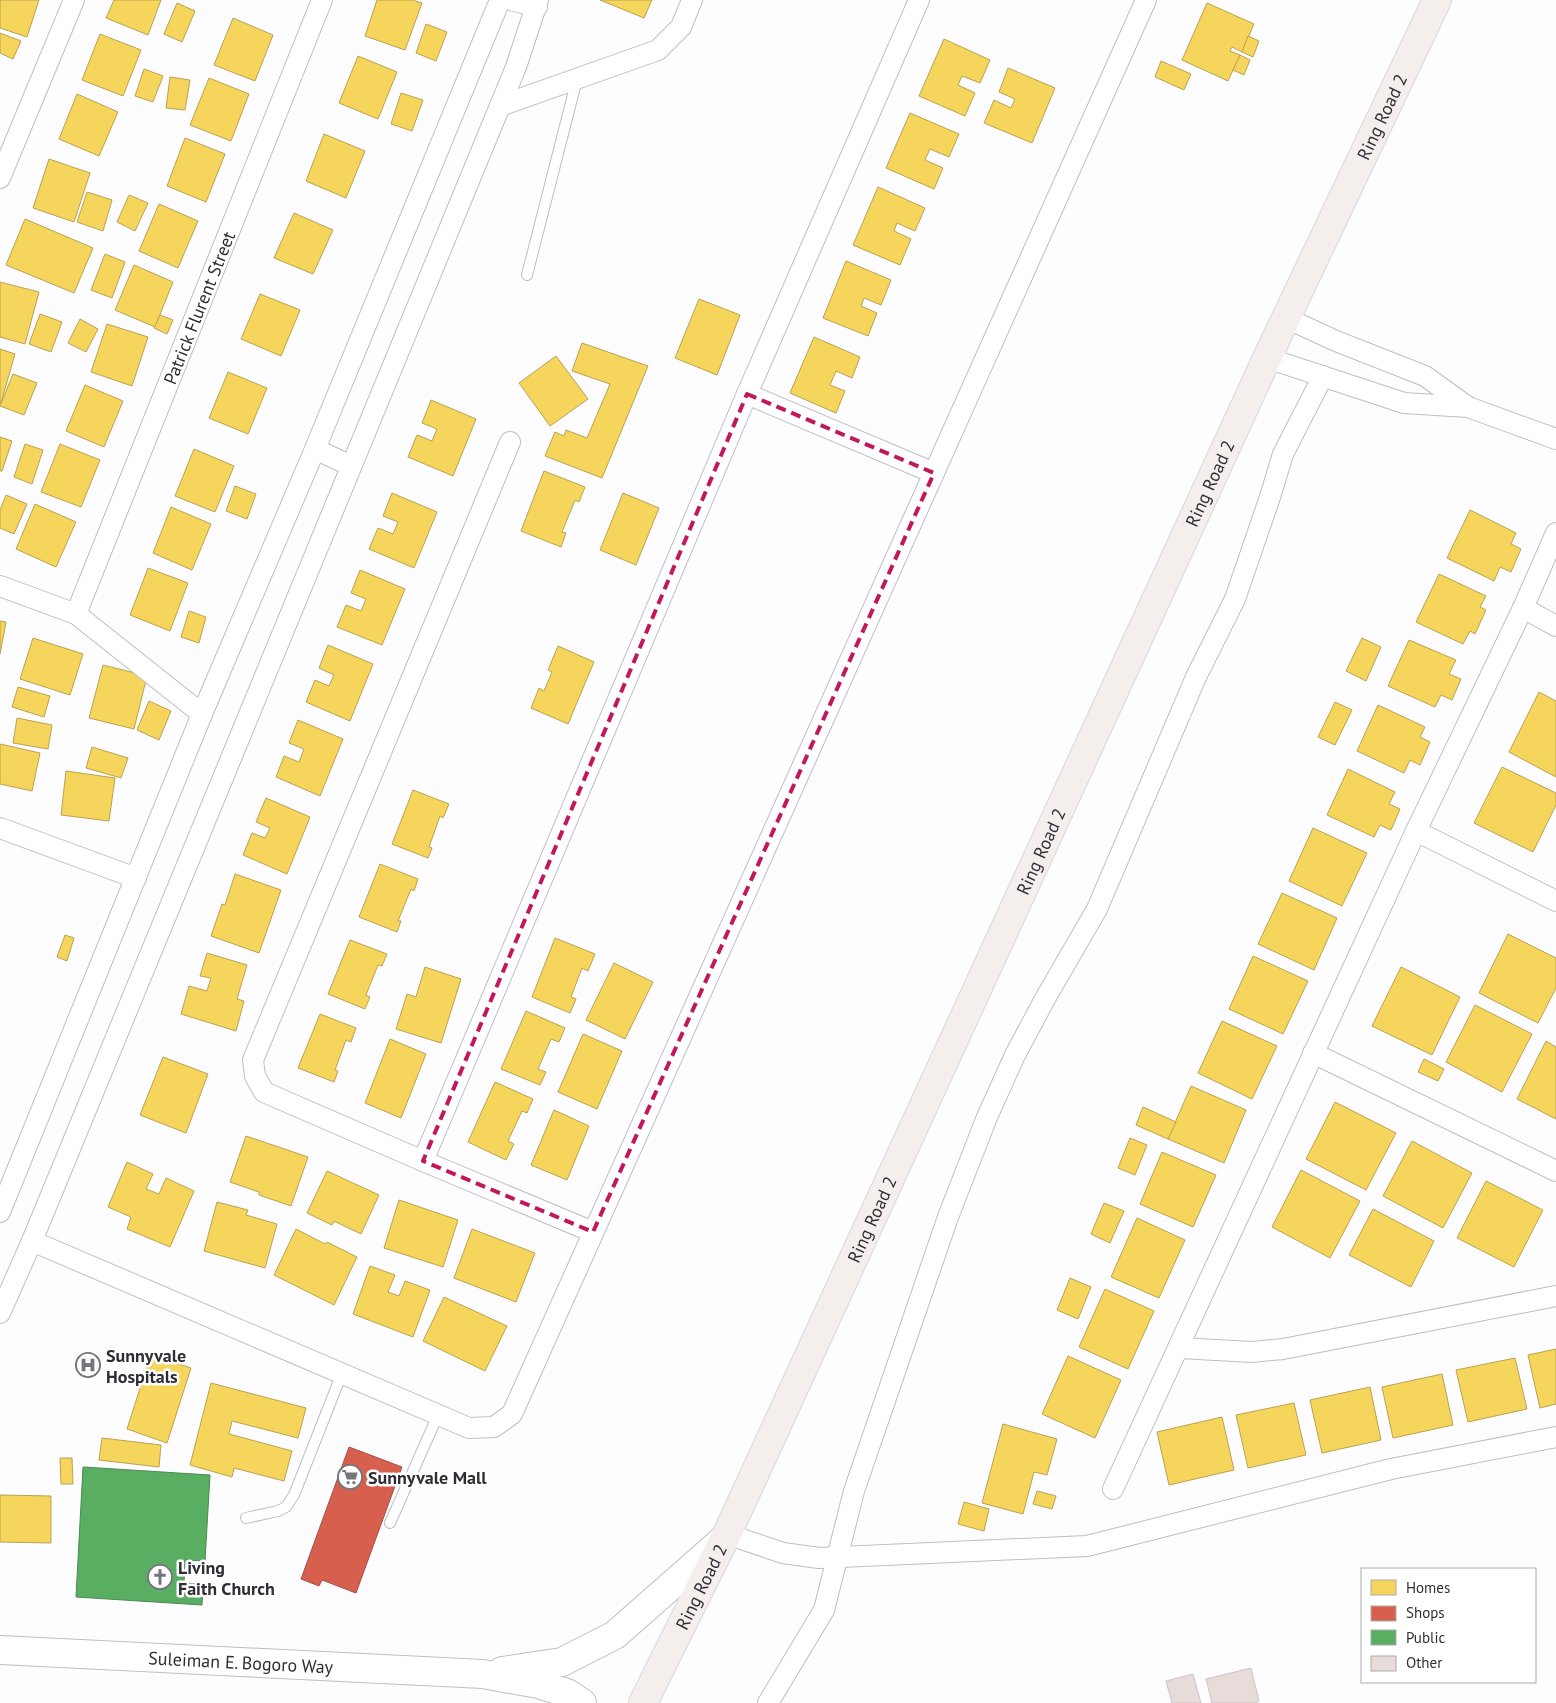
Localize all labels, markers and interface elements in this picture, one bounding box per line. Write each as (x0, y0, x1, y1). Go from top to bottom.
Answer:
street label: Ring Road 2 (1351, 70, 1412, 163)
street label: Patrick Flurent Street (158, 228, 240, 388)
street label: Ring Road 2 (1180, 436, 1239, 530)
street label: Ring Road 2 (1011, 804, 1070, 898)
street label: Ring Road 2 (842, 1172, 901, 1266)
place label: Sunnyvale Hospitals (106, 1344, 186, 1388)
hospital icon: Sunnyvale Hospitals (75, 1352, 101, 1378)
supermarket icon: Sunnyvale Mall (337, 1464, 363, 1490)
place label: Sunnyvale Mall (368, 1466, 487, 1489)
street label: Ring Road 2 (670, 1540, 732, 1633)
place label: Living Faith Church (178, 1556, 275, 1600)
church icon: Living Faith Church (147, 1564, 173, 1590)
legend (1361, 1568, 1536, 1683)
text: Homes (1406, 1578, 1450, 1597)
text: Shops (1406, 1603, 1445, 1622)
text: Public (1406, 1628, 1445, 1647)
street label: Suleiman E. Bogoro Way (148, 1646, 334, 1678)
text: Other (1406, 1653, 1442, 1672)

